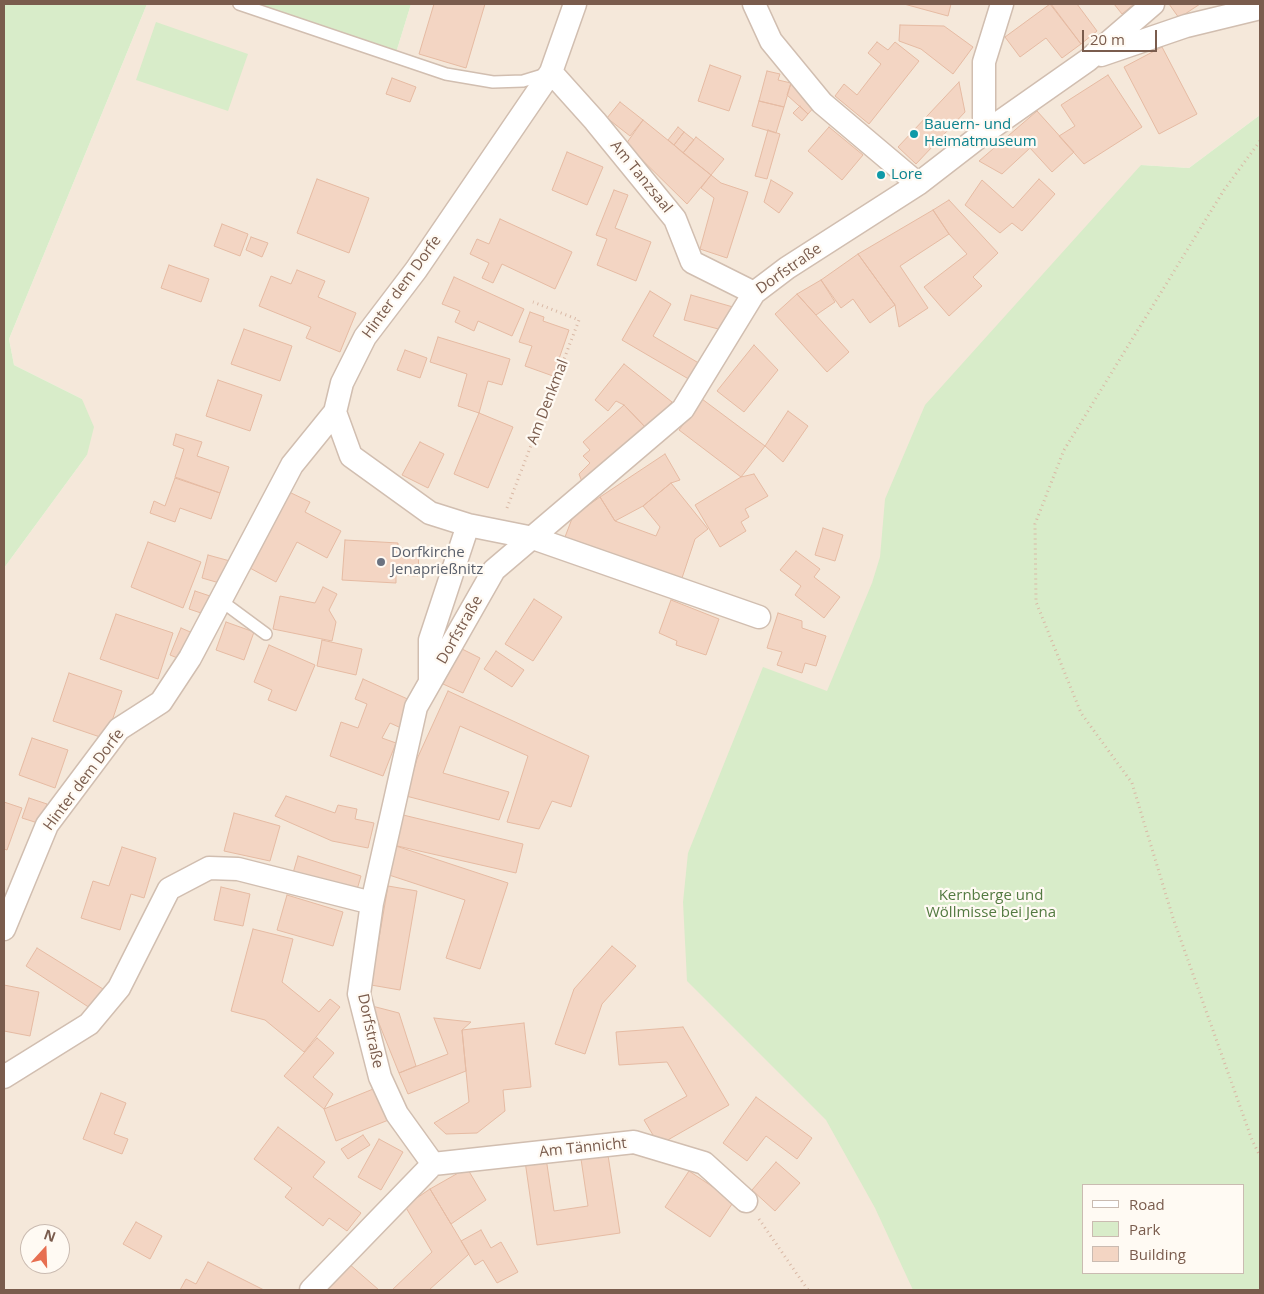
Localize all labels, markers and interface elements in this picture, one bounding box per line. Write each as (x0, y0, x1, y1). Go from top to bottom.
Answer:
scale bar (1084, 20, 1159, 52)
text: 20 m (1090, 29, 1125, 49)
place label: Bauern- und Heimatmuseum (924, 116, 1037, 151)
marker: Bauern- und Heimatmuseum (908, 128, 920, 140)
street label: Am Tanzsaal (606, 137, 676, 217)
place label: Lore (891, 166, 922, 184)
marker: Lore (875, 169, 887, 181)
street label: Hinter dem Dorfe (359, 232, 445, 342)
street label: Dorfstraße (753, 240, 825, 298)
street label: Am Denkmal (524, 357, 572, 447)
place label: Dorfkirche Jenaprießnitz (391, 544, 483, 579)
marker: Dorfkirche Jenaprießnitz (375, 556, 387, 568)
street label: Dorfstraße (433, 593, 487, 667)
street label: Hinter dem Dorfe (40, 726, 128, 834)
park label: Kernberge und Wöllmisse bei Jena (926, 887, 1056, 922)
street label: Dorfstraße (353, 992, 387, 1070)
street label: Am Tännicht (538, 1134, 628, 1162)
legend (1082, 1184, 1244, 1274)
text: Road (1129, 1194, 1165, 1214)
text: Park (1129, 1219, 1160, 1239)
north arrow (20, 1224, 70, 1274)
text: N (41, 1224, 59, 1246)
text: Building (1129, 1244, 1186, 1264)

